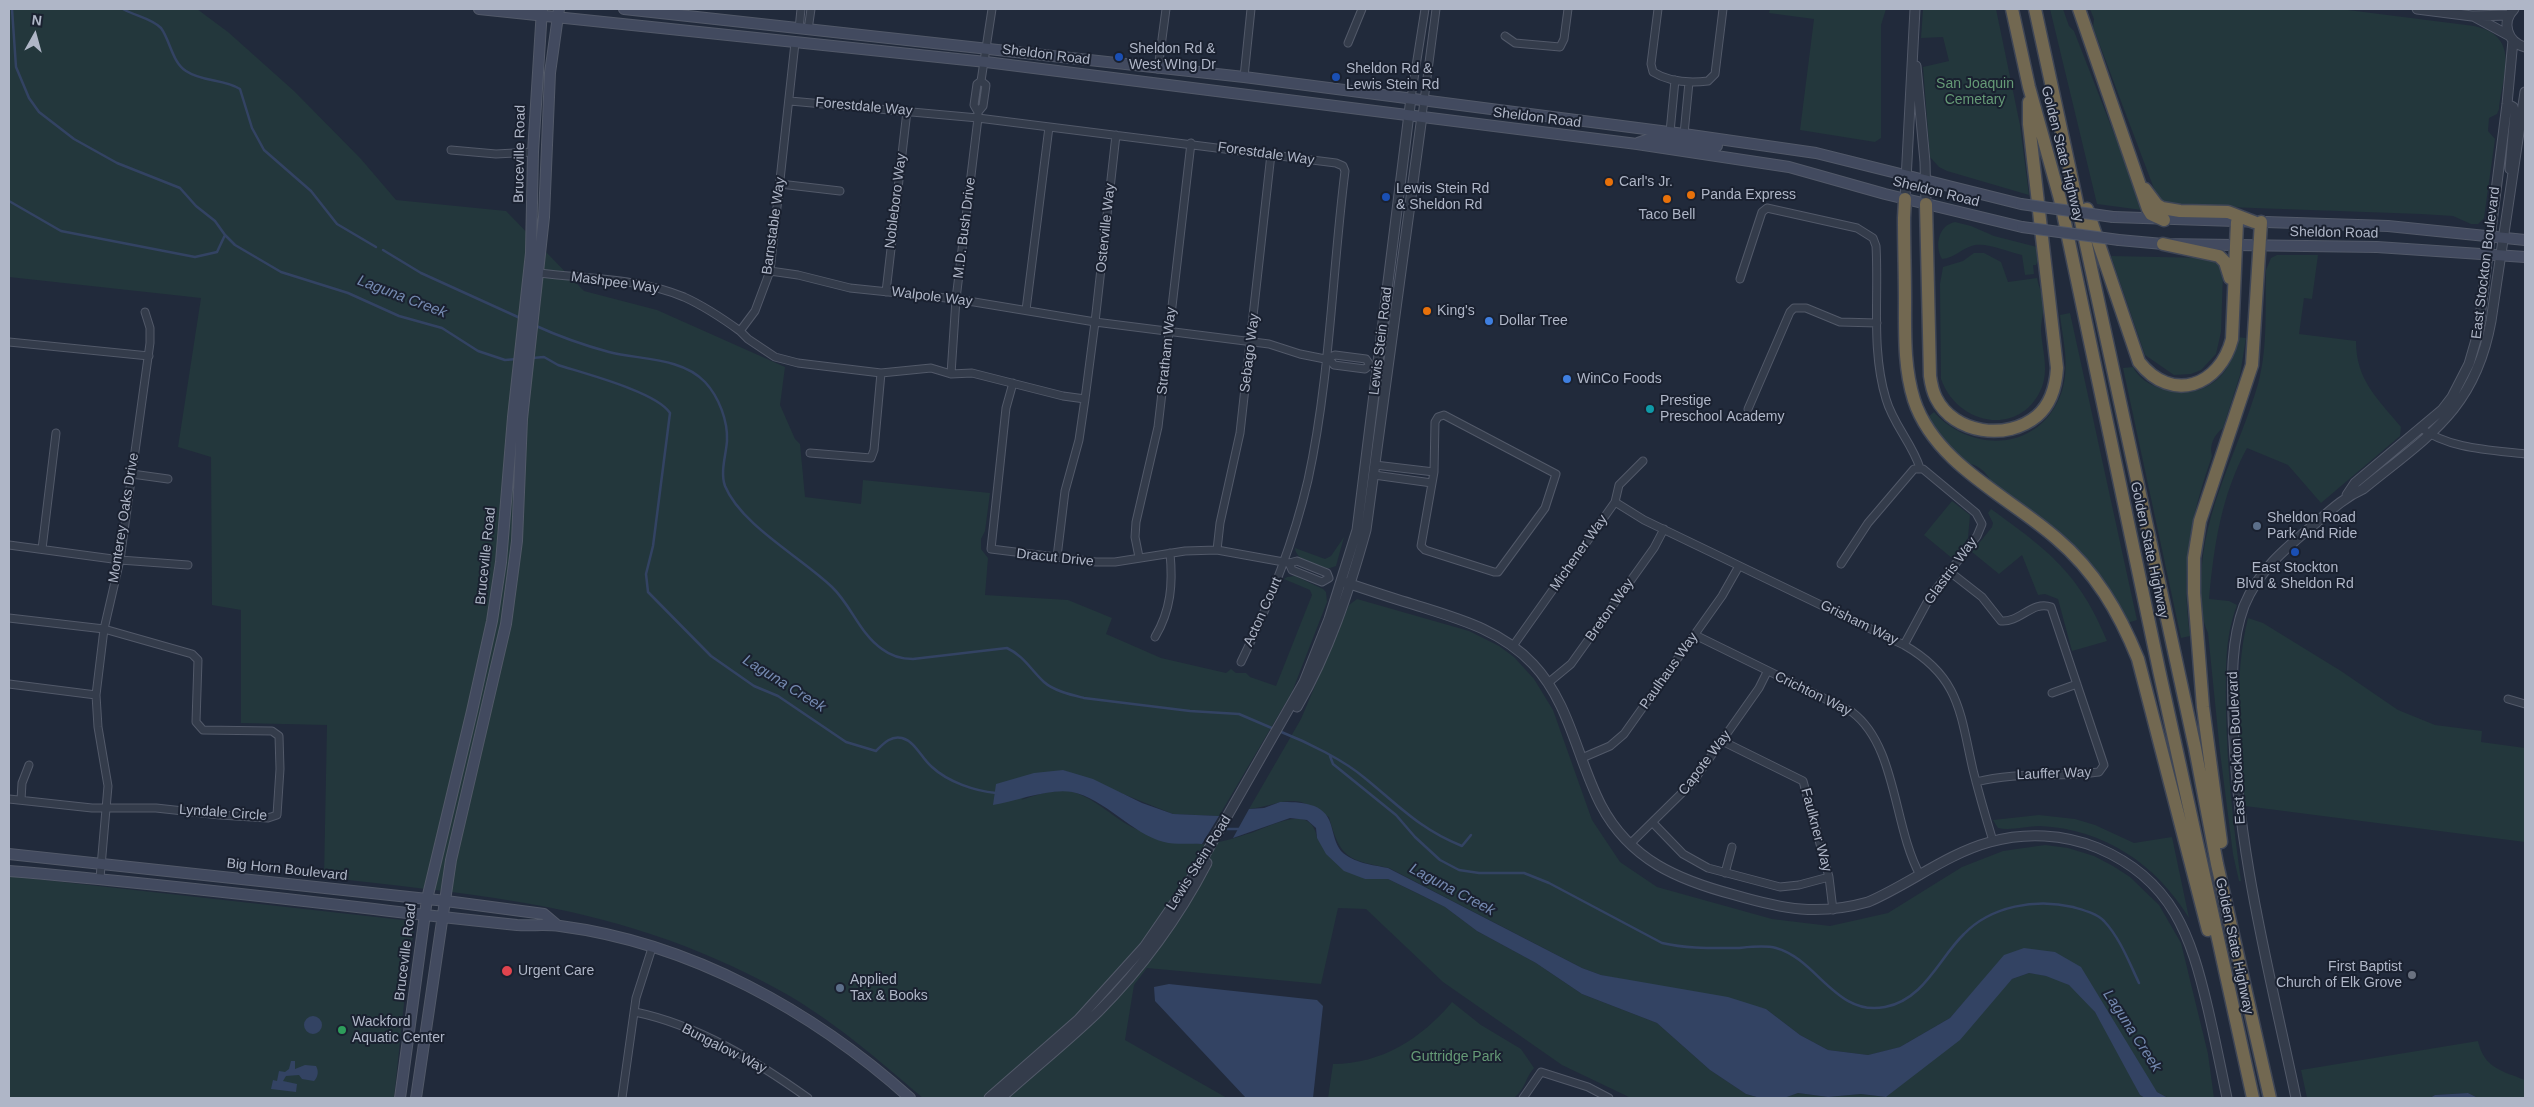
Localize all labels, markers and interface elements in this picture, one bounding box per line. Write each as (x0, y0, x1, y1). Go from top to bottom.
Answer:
north arrow (10, 10, 60, 60)
text: N (31, 12, 43, 29)
street label: Sheldon Road (1001, 41, 1091, 69)
place label: Sheldon Rd & West WIng Dr (1129, 41, 1216, 74)
marker: Sheldon Rd & West WIng Dr (1113, 51, 1125, 63)
place label: Sheldon Rd & Lewis Stein Rd (1346, 61, 1439, 94)
marker: Sheldon Rd & Lewis Stein Rd (1330, 71, 1342, 83)
park label: San Joaquin Cemetary (1936, 76, 2014, 108)
street label: Golden State Highway (2037, 84, 2087, 224)
street label: Forestdale Way (815, 94, 913, 120)
street label: Sheldon Road (1492, 104, 1582, 132)
street label: Bruceville Road (511, 105, 529, 203)
street label: Forestdale Way (1217, 139, 1315, 169)
street label: Nobleboro Way (882, 152, 910, 250)
street label: Sheldon Road (1891, 173, 1981, 211)
place label: Carl's Jr. (1619, 174, 1673, 190)
street label: Barnstable Way (759, 176, 789, 276)
street label: M.D. Bush Drive (950, 176, 980, 280)
marker: Carl's Jr. (1603, 176, 1615, 188)
place label: Lewis Stein Rd & Sheldon Rd (1396, 181, 1489, 213)
street label: Osterville Way (1093, 183, 1119, 273)
street label: East Stockton Boulevard (2468, 186, 2504, 340)
place label: Panda Express (1701, 187, 1796, 203)
marker: Panda Express (1685, 189, 1697, 201)
marker: Lewis Stein Rd & Sheldon Rd (1380, 191, 1392, 203)
marker: Taco Bell (1661, 193, 1673, 205)
place label: Taco Bell (1639, 207, 1695, 223)
street label: Sheldon Road (2289, 224, 2379, 242)
street label: Mashpee Way (570, 268, 660, 298)
water label: Laguna Creek (355, 272, 449, 322)
street label: Walpole Way (891, 284, 973, 310)
street label: Lewis Stein Road (1366, 286, 1396, 396)
place label: King's (1437, 303, 1475, 319)
marker: King's (1421, 305, 1433, 317)
street label: Stratham Way (1154, 306, 1180, 396)
street label: Sebago Way (1237, 312, 1263, 394)
place label: Dollar Tree (1499, 313, 1568, 329)
marker: Dollar Tree (1483, 315, 1495, 327)
place label: WinCo Foods (1577, 371, 1662, 387)
marker: WinCo Foods (1561, 373, 1573, 385)
place label: Prestige Preschool Academy (1660, 393, 1785, 426)
marker: Prestige Preschool Academy (1644, 403, 1656, 415)
street label: Monterey Oaks Drive (105, 452, 143, 584)
street label: Golden State Highway (2126, 480, 2172, 620)
street label: Bruceville Road (473, 506, 499, 606)
place label: Sheldon Road Park And Ride (2267, 510, 2357, 542)
street label: Michener Way (1547, 512, 1611, 594)
marker: Sheldon Road Park And Ride (2251, 520, 2263, 532)
street label: Glastris Way (1921, 534, 1981, 608)
street label: Dracut Drive (1015, 546, 1095, 570)
marker: East Stockton Blvd & Sheldon Rd (2289, 546, 2301, 558)
place label: East Stockton Blvd & Sheldon Rd (2236, 560, 2354, 592)
street label: Acton Court (1240, 575, 1286, 649)
street label: Breton Way (1582, 575, 1638, 645)
street label: Grisham Way (1817, 597, 1901, 649)
street label: Paulhaus Way (1636, 629, 1702, 713)
water label: Laguna Creek (739, 651, 829, 717)
street label: Crichton Way (1772, 668, 1854, 720)
street label: East Stockton Boulevard (2225, 671, 2249, 825)
street label: Capote Way (1675, 727, 1735, 799)
street label: Lauffer Way (2016, 764, 2092, 784)
street label: Faulkner Way (1797, 786, 1835, 874)
street label: Lyndale Circle (178, 802, 268, 824)
street label: Lewis Stein Road (1163, 812, 1235, 914)
street label: Big Horn Boulevard (226, 855, 348, 885)
water label: Laguna Creek (1406, 860, 1498, 920)
street label: Golden State Highway (2211, 876, 2257, 1016)
street label: Bruceville Road (392, 902, 420, 1002)
place label: First Baptist Church of Elk Grove (2276, 959, 2402, 992)
place label: Urgent Care (518, 963, 594, 979)
marker: Urgent Care (500, 964, 514, 978)
marker: First Baptist Church of Elk Grove (2406, 969, 2418, 981)
place label: Applied Tax & Books (850, 972, 928, 1004)
marker: Applied Tax & Books (834, 982, 846, 994)
water label: Laguna Creek (2099, 987, 2165, 1075)
place label: Wackford Aquatic Center (352, 1014, 445, 1046)
street label: Bungalow Way (679, 1020, 769, 1078)
marker: Wackford Aquatic Center (336, 1024, 348, 1036)
park label: Guttridge Park (1411, 1049, 1501, 1065)

